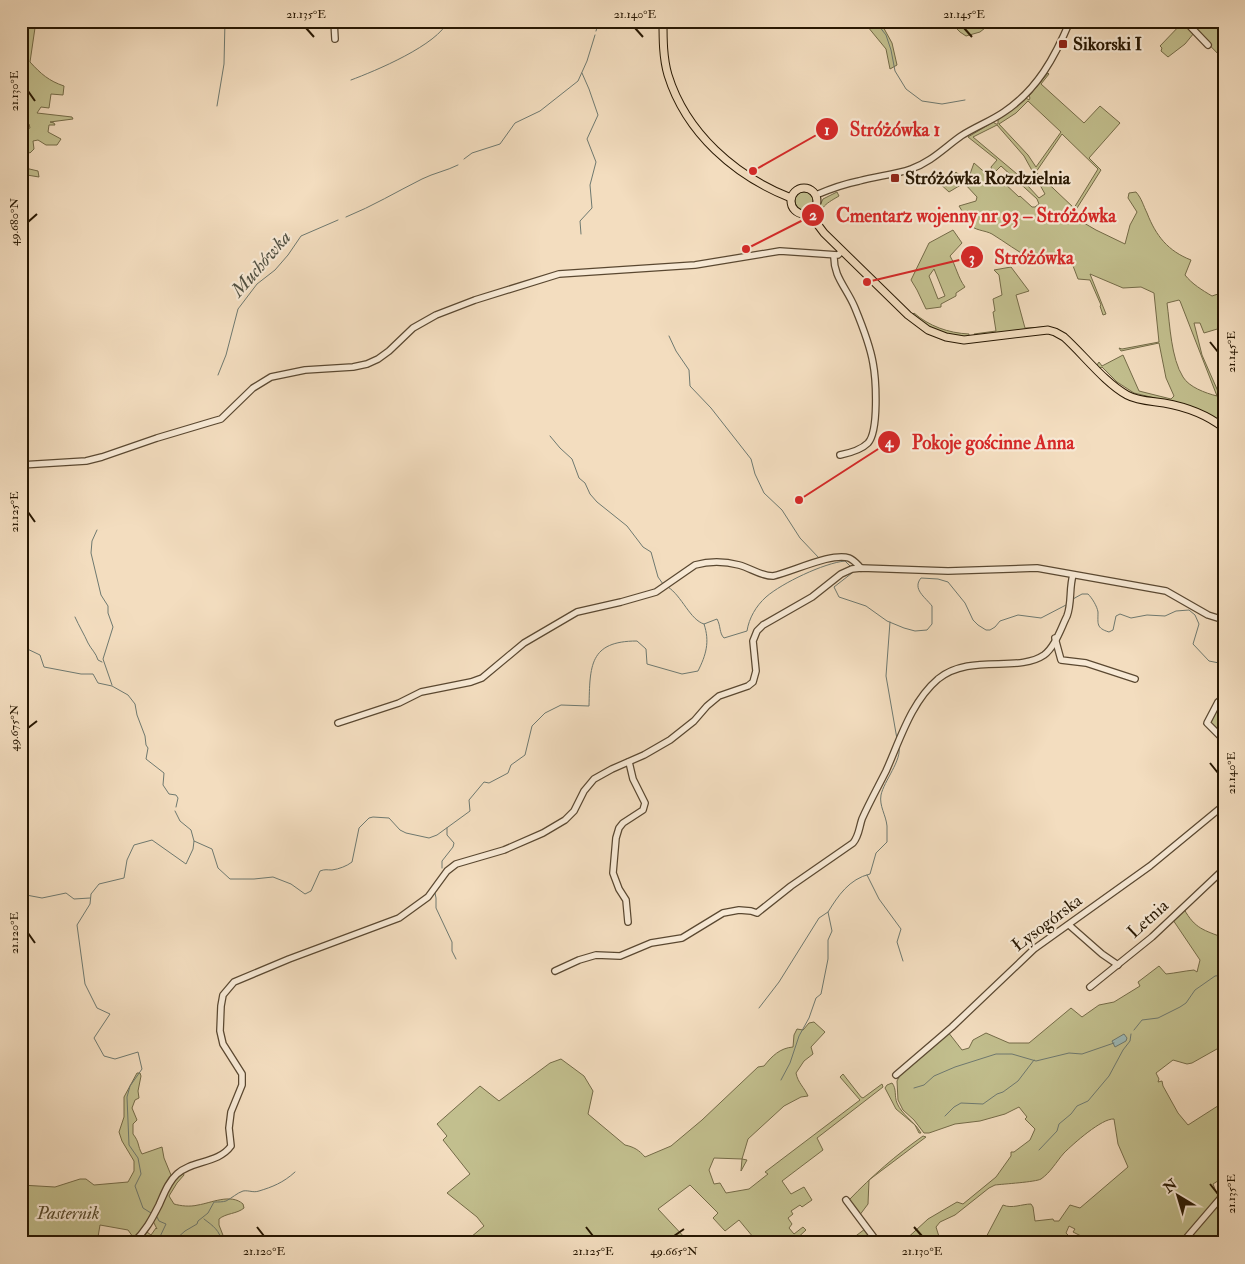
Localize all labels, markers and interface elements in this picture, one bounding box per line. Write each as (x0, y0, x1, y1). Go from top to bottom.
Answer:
text: 21.135°E (286, 7, 326, 22)
text: 21.140°E (614, 7, 657, 22)
text: 21.145°E (943, 7, 985, 22)
place label: Sikorski I (1073, 33, 1142, 56)
marker: Sikorski I (1057, 38, 1069, 50)
text: 21.130°E (7, 70, 22, 111)
callout: Stróżówka 1 (815, 112, 950, 146)
text: Stróżówka 1 (850, 118, 940, 142)
text: 1 (824, 121, 830, 140)
place label: Stróżówka Rozdzielnia (905, 167, 1071, 190)
marker: Stróżówka Rozdzielnia (889, 172, 901, 184)
text: 49.680°N (7, 198, 22, 246)
callout: Cmentarz wojenny nr 93 – Stróżówka (801, 198, 1126, 232)
text: Cmentarz wojenny nr 93 – Stróżówka (836, 204, 1117, 229)
text: 2 (809, 206, 817, 225)
water label: Muchówka (225, 226, 296, 303)
callout: Stróżówka (959, 240, 1084, 274)
text: Stróżówka (994, 246, 1075, 270)
text: 3 (969, 249, 975, 268)
text: 21.145°E (1224, 331, 1239, 373)
callout: Pokoje gościnne Anna (876, 425, 1084, 459)
text: Pokoje gościnne Anna (912, 431, 1076, 456)
text: 4 (884, 433, 894, 452)
text: 21.125°E (7, 491, 22, 533)
text: 49.675°N (7, 704, 22, 751)
text: 21.140°E (1224, 751, 1239, 794)
street label: Łysogórska (1007, 889, 1087, 957)
street label: Letnia (1123, 894, 1174, 944)
text: 21.120°E (7, 912, 22, 954)
north arrow (1152, 1172, 1202, 1222)
text: 21.135°E (1224, 1174, 1239, 1214)
text: N (1159, 1175, 1181, 1197)
park label: Pasternik (36, 1202, 99, 1225)
text: 21.120°E (243, 1244, 285, 1259)
text: 21.125°E (572, 1244, 614, 1259)
text: 49.665°N (650, 1244, 698, 1259)
text: 21.130°E (902, 1244, 943, 1259)

